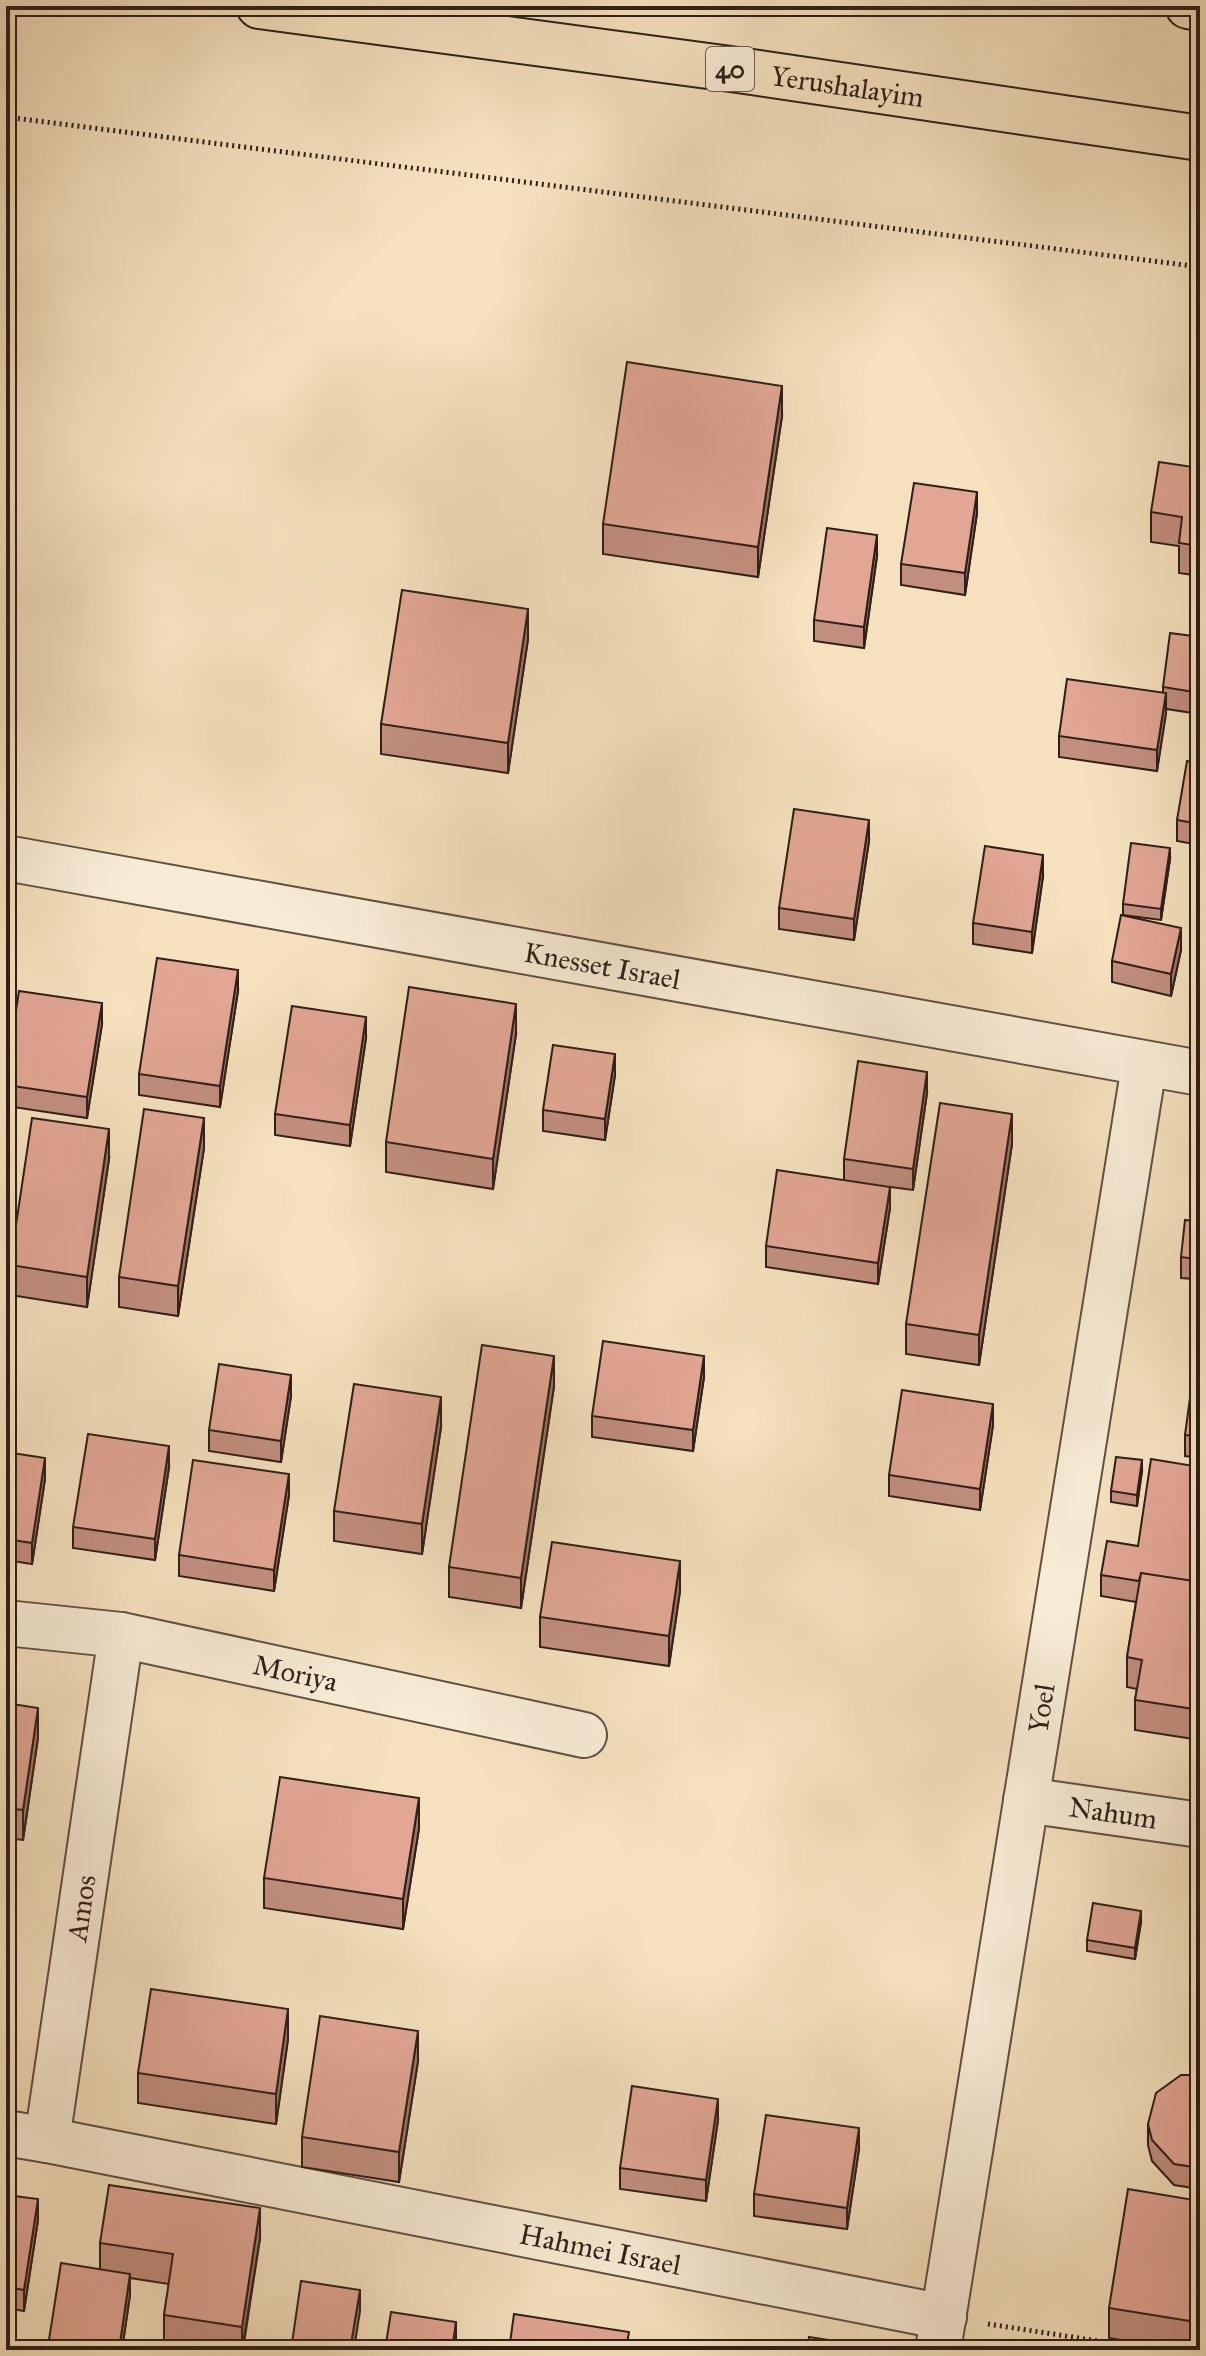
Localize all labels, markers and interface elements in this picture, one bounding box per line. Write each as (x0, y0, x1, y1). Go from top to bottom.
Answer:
road number: 40 (706, 47, 754, 91)
street label: Yerushalayim (769, 58, 926, 115)
street label: Knesset Israel (521, 935, 684, 997)
street label: Moriya (250, 1647, 341, 1699)
street label: Yoel (1020, 1681, 1063, 1735)
street label: Nahum (1067, 1789, 1159, 1837)
street label: Amos (59, 1873, 104, 1945)
street label: Hahmei Israel (516, 2217, 684, 2283)

